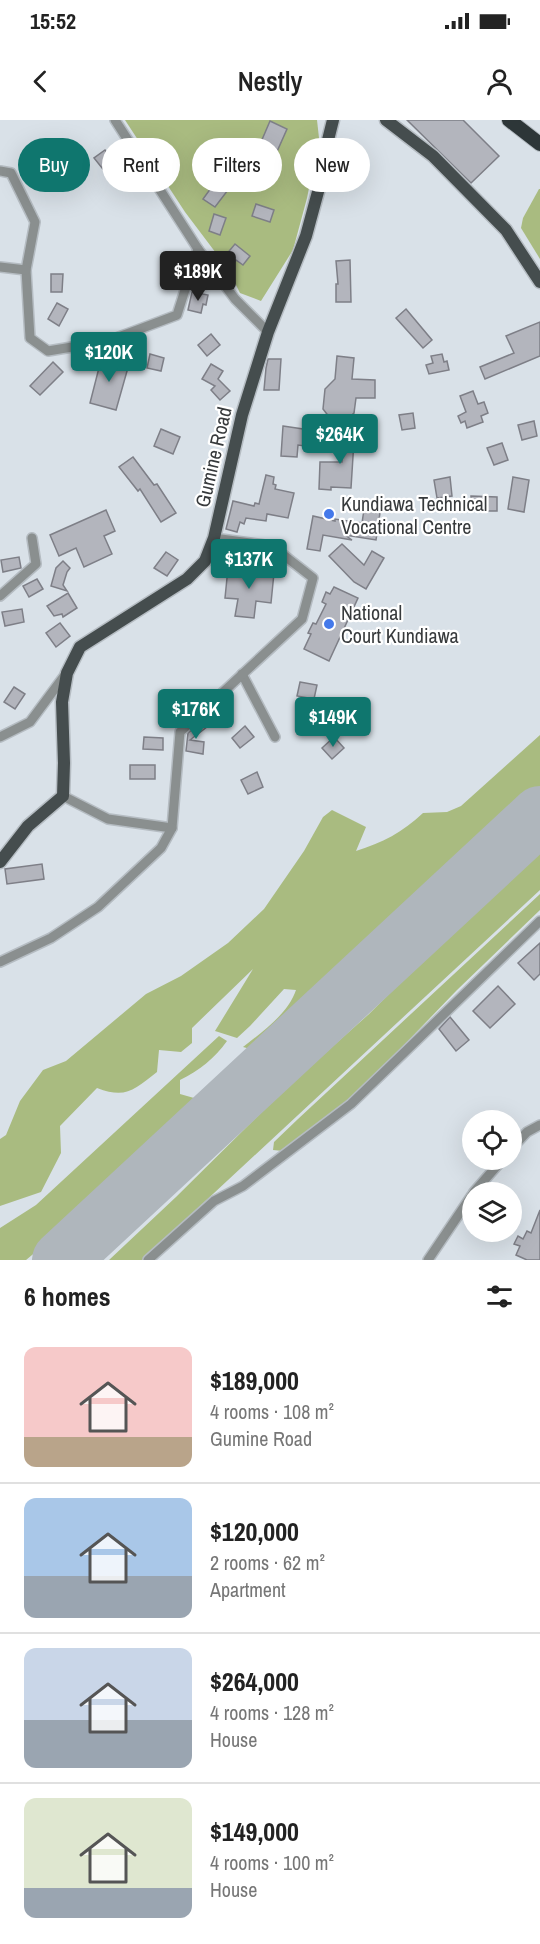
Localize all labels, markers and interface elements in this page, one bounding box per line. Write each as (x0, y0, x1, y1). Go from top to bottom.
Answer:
text: 15:52 (30, 6, 76, 36)
text: Nestly (238, 63, 302, 99)
icon: back (24, 65, 57, 98)
icon: person (483, 65, 516, 98)
chip: Buy (18, 138, 90, 192)
chip: Rent (102, 138, 180, 192)
chip: Filters (192, 138, 282, 192)
chip: New (294, 138, 370, 192)
pin: $189K (156, 251, 240, 302)
text: $189K (174, 257, 222, 284)
pin: $120K (67, 332, 151, 383)
text: $120K (85, 338, 133, 365)
street label: Gumine Road (188, 404, 238, 510)
pin: $264K (298, 414, 382, 465)
text: $264K (316, 420, 364, 447)
place label: Kundiawa Technical Vocational Centre (341, 490, 488, 540)
marker: Kundiawa Technical Vocational Centre (322, 507, 336, 521)
pin: $137K (207, 539, 291, 590)
text: $137K (225, 545, 273, 572)
place label: National Court Kundiawa (341, 599, 459, 649)
marker: National Court Kundiawa (322, 617, 336, 631)
pin: $176K (154, 689, 238, 740)
text: $176K (172, 695, 220, 722)
pin: $149K (291, 697, 375, 748)
text: $149K (309, 703, 357, 730)
map controls (462, 1110, 522, 1242)
button: locate (462, 1110, 522, 1170)
button: layers (462, 1182, 522, 1242)
text: 6 homes (24, 1279, 111, 1314)
icon: filters (483, 1280, 516, 1313)
text: $189,000 (210, 1363, 299, 1398)
icon: home (72, 1371, 144, 1443)
text: 4 rooms · 108 m² (210, 1398, 334, 1425)
text: Gumine Road (210, 1425, 312, 1452)
text: $120,000 (210, 1514, 299, 1549)
icon: home (72, 1522, 144, 1594)
text: 2 rooms · 62 m² (210, 1549, 325, 1576)
text: Apartment (210, 1576, 286, 1603)
text: $264,000 (210, 1664, 299, 1699)
icon: home (72, 1672, 144, 1744)
text: 4 rooms · 128 m² (210, 1699, 334, 1726)
text: House (210, 1726, 257, 1753)
text: $149,000 (210, 1814, 299, 1849)
icon: home (72, 1822, 144, 1894)
text: 4 rooms · 100 m² (210, 1849, 334, 1876)
text: House (210, 1876, 257, 1903)

